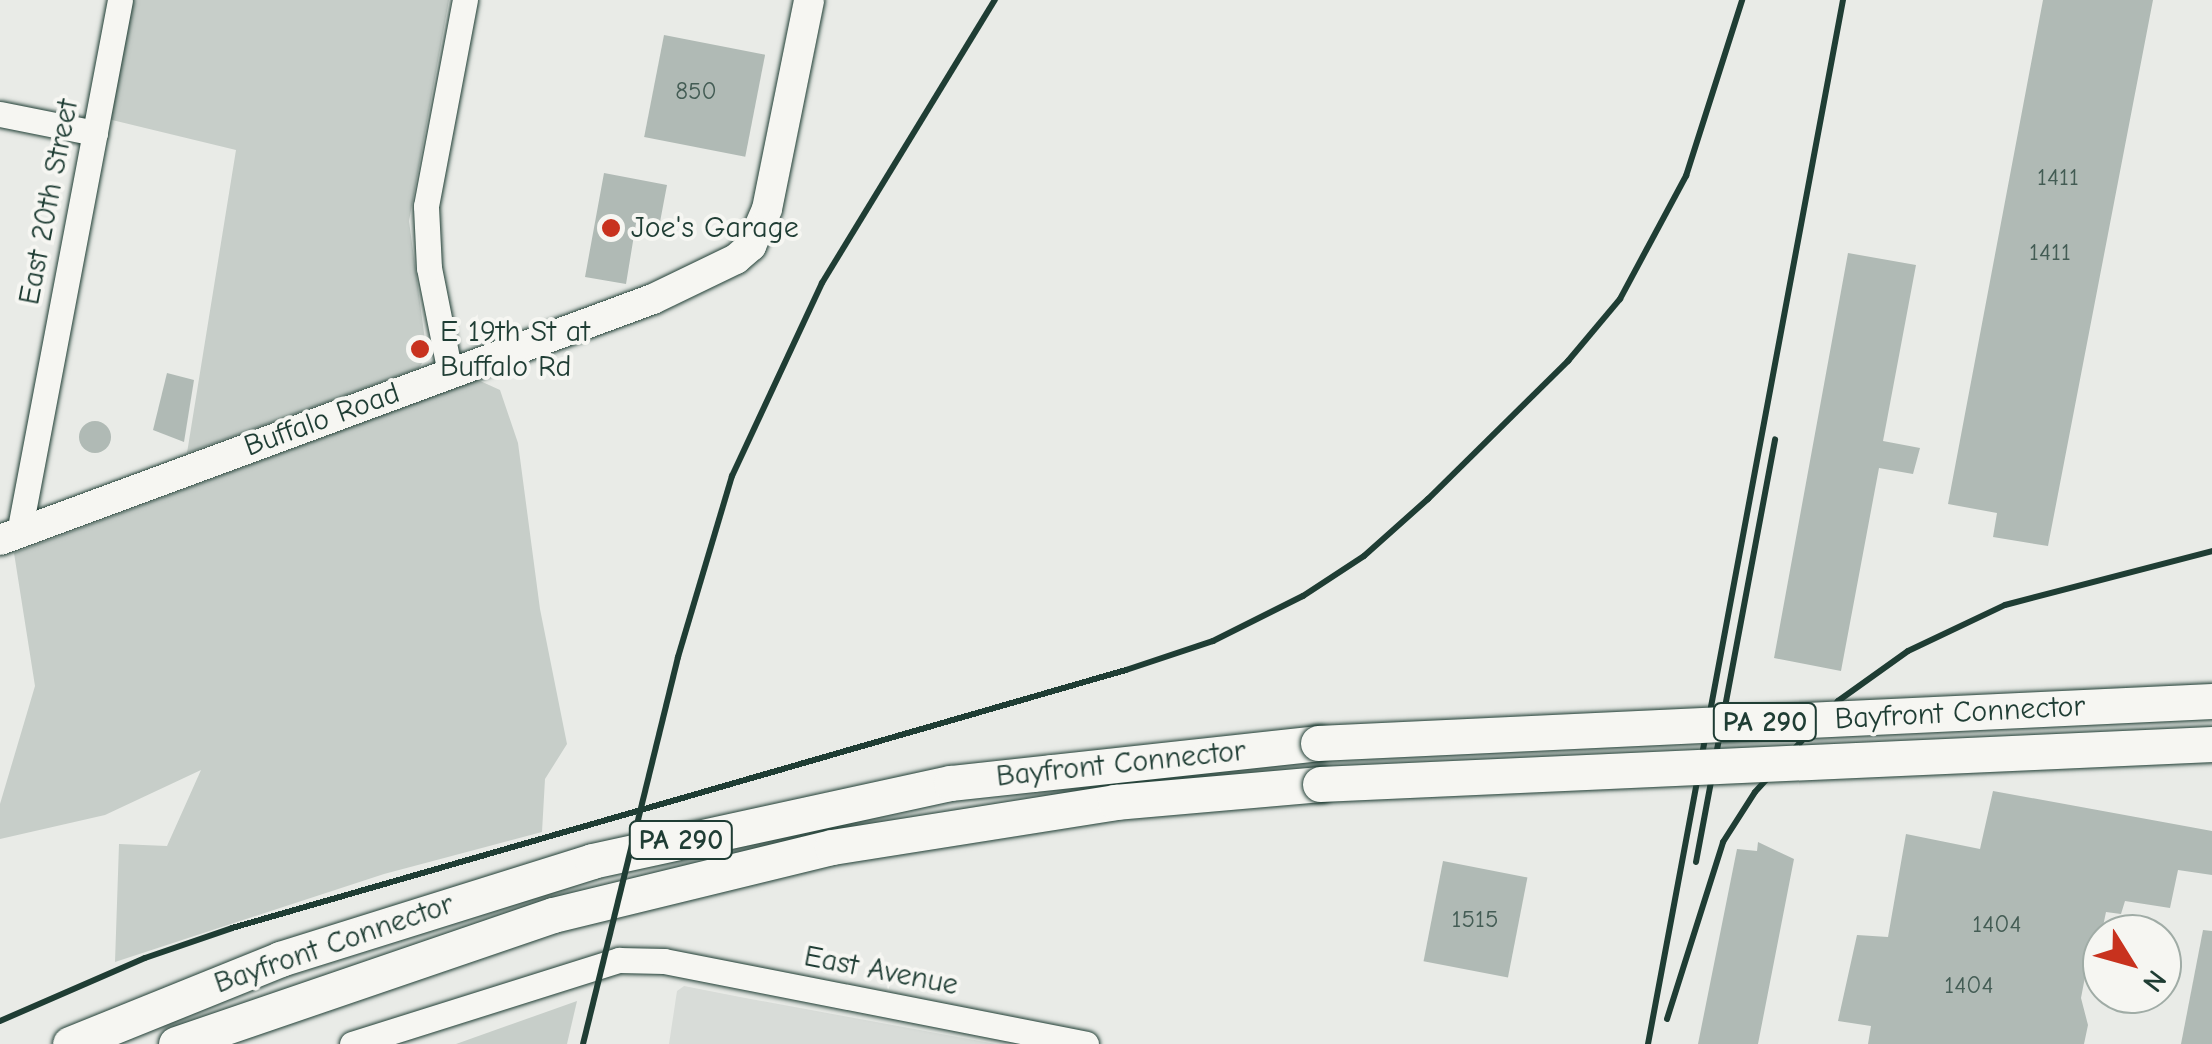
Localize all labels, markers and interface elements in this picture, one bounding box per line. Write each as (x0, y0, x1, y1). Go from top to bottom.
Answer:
house number: 850 (675, 76, 717, 106)
street label: East 20th Street (11, 96, 87, 308)
house number: 1411 (2037, 162, 2079, 192)
place label: Joe's Garage (631, 210, 799, 246)
marker: Joe's Garage (600, 217, 622, 239)
house number: 1411 (2029, 237, 2071, 267)
place label: E 19th St at Buffalo Rd (440, 314, 590, 384)
marker: E 19th St at Buffalo Rd (409, 338, 431, 360)
street label: Buffalo Road (239, 375, 405, 465)
street label: Bayfront Connector (1834, 688, 2086, 738)
road number: PA 290 (1712, 699, 1818, 745)
street label: Bayfront Connector (994, 733, 1248, 795)
road number: PA 290 (628, 817, 734, 863)
street label: Bayfront Connector (210, 886, 458, 1002)
house number: 1515 (1452, 904, 1498, 934)
house number: 1404 (1972, 909, 2022, 939)
north arrow (2082, 914, 2182, 1014)
street label: East Avenue (801, 938, 961, 1004)
text: N (2136, 964, 2173, 998)
house number: 1404 (1944, 970, 1994, 1000)

